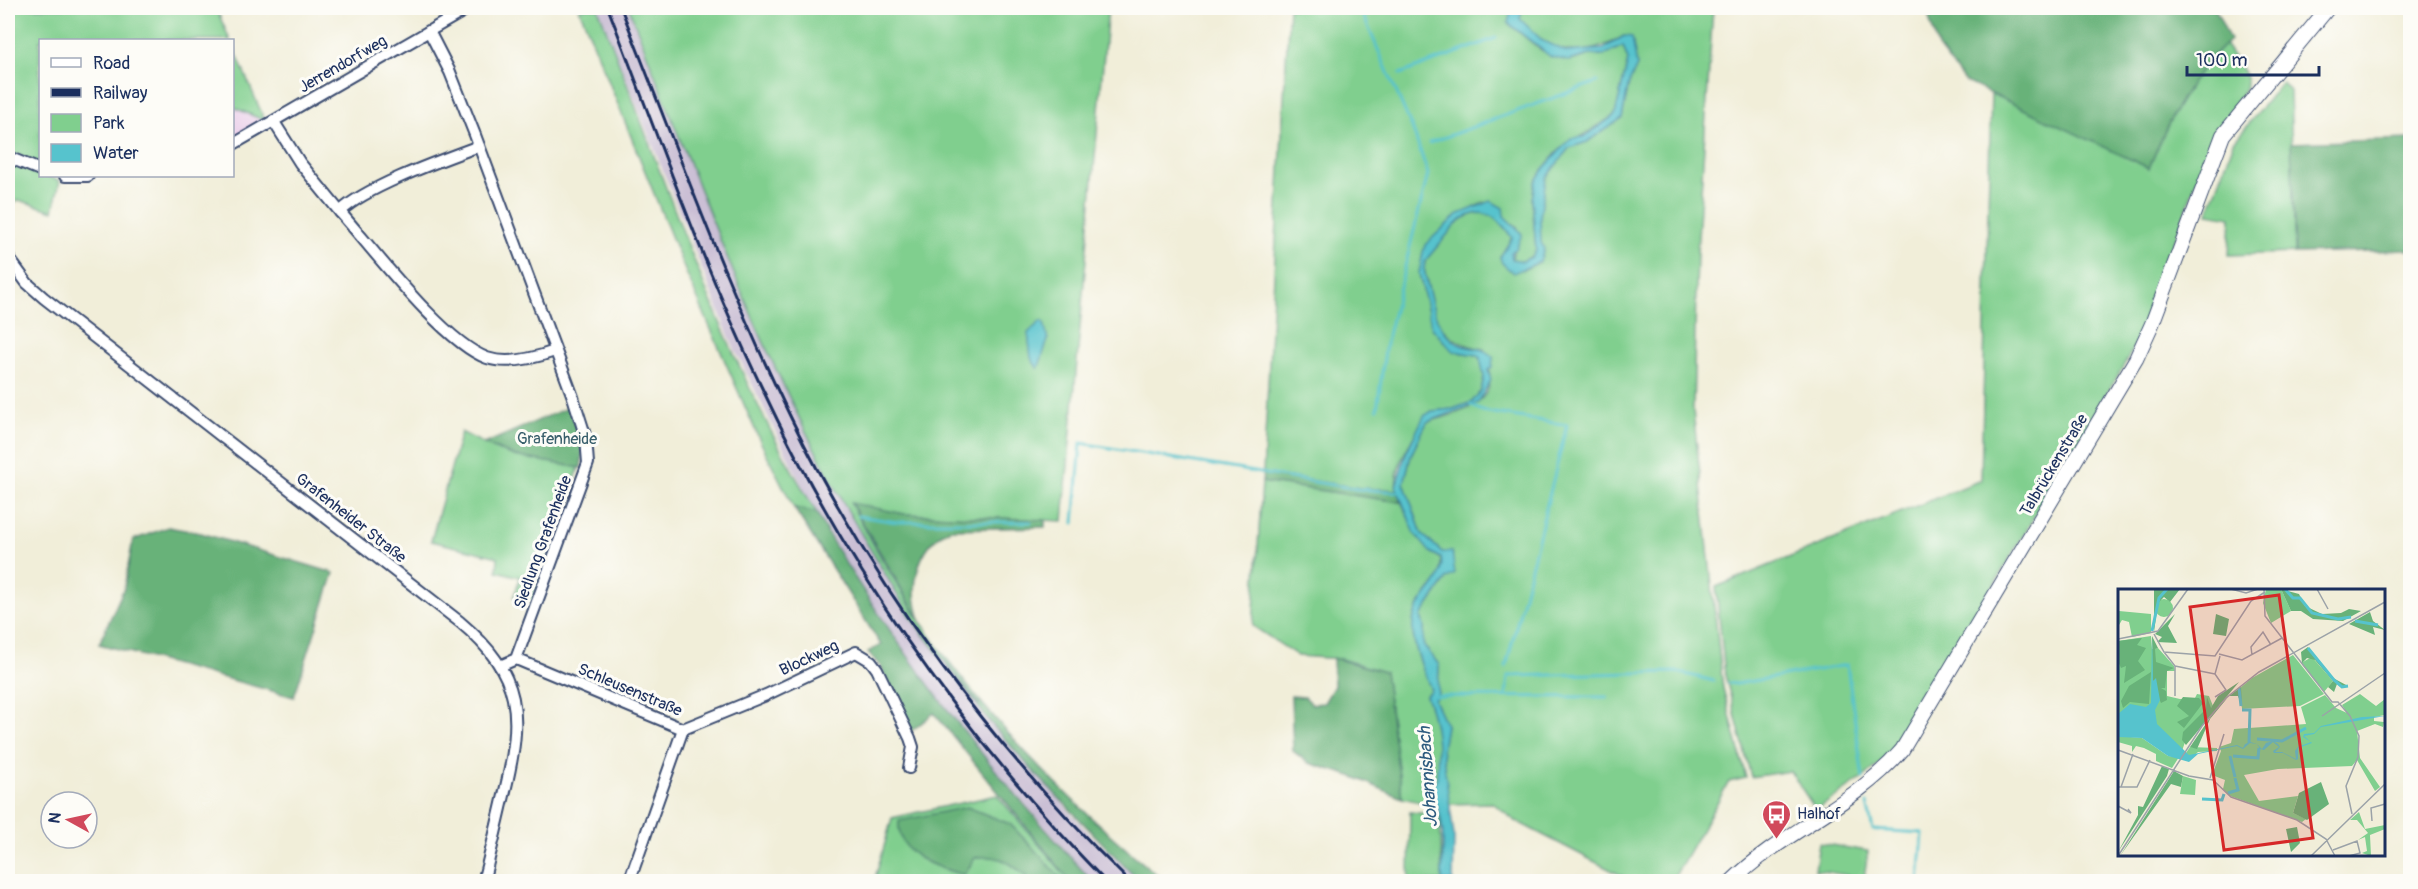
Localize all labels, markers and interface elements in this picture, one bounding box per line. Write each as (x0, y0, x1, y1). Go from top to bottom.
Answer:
street label: Jerrendorfweg (295, 31, 391, 97)
legend (39, 39, 234, 177)
scale bar (2187, 39, 2319, 77)
text: 100 m (2196, 49, 2248, 72)
text: Road (93, 52, 130, 75)
text: Railway (93, 82, 148, 105)
text: Park (93, 112, 125, 135)
text: Water (93, 142, 139, 165)
street label: Talbrückenstraße (2016, 410, 2092, 520)
park label: Grafenheide (517, 429, 597, 449)
street label: Grafenheider Straße (292, 469, 410, 567)
street label: Siedlung Grafenheide (510, 473, 576, 611)
inset map (2118, 589, 2385, 856)
street label: Blockweg (776, 636, 842, 680)
street label: Schleusenstraße (575, 659, 685, 721)
water label: Johannisbach (1413, 724, 1443, 828)
north arrow (39, 790, 99, 850)
bus stop icon: Halhof (1760, 798, 1792, 840)
place label: Halhof (1797, 804, 1841, 824)
text: N (44, 811, 66, 825)

